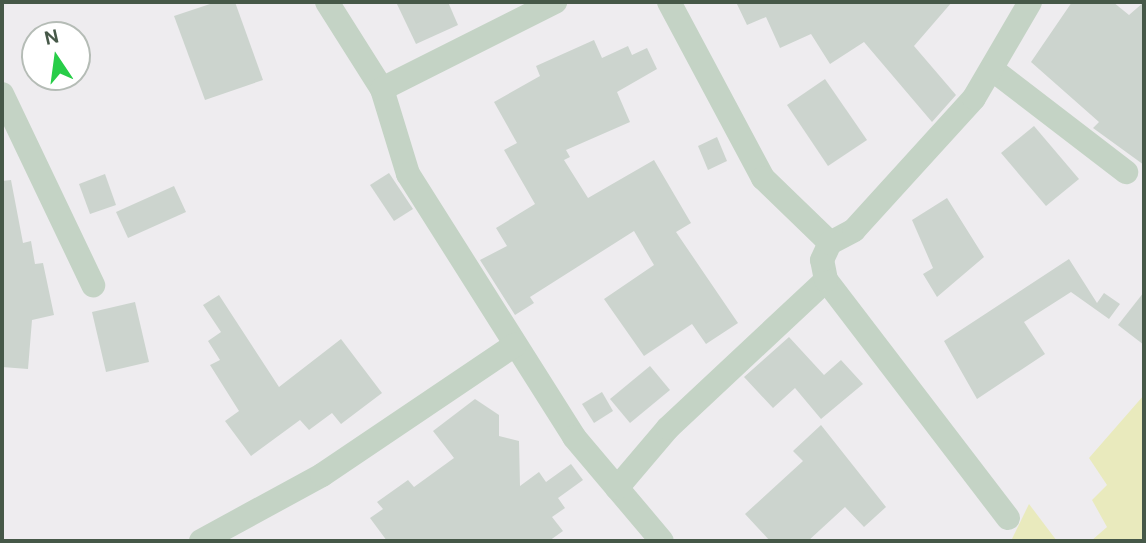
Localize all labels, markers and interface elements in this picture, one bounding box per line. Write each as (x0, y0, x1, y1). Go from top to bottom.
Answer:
north arrow (21, 21, 91, 91)
text: N (42, 23, 61, 51)

